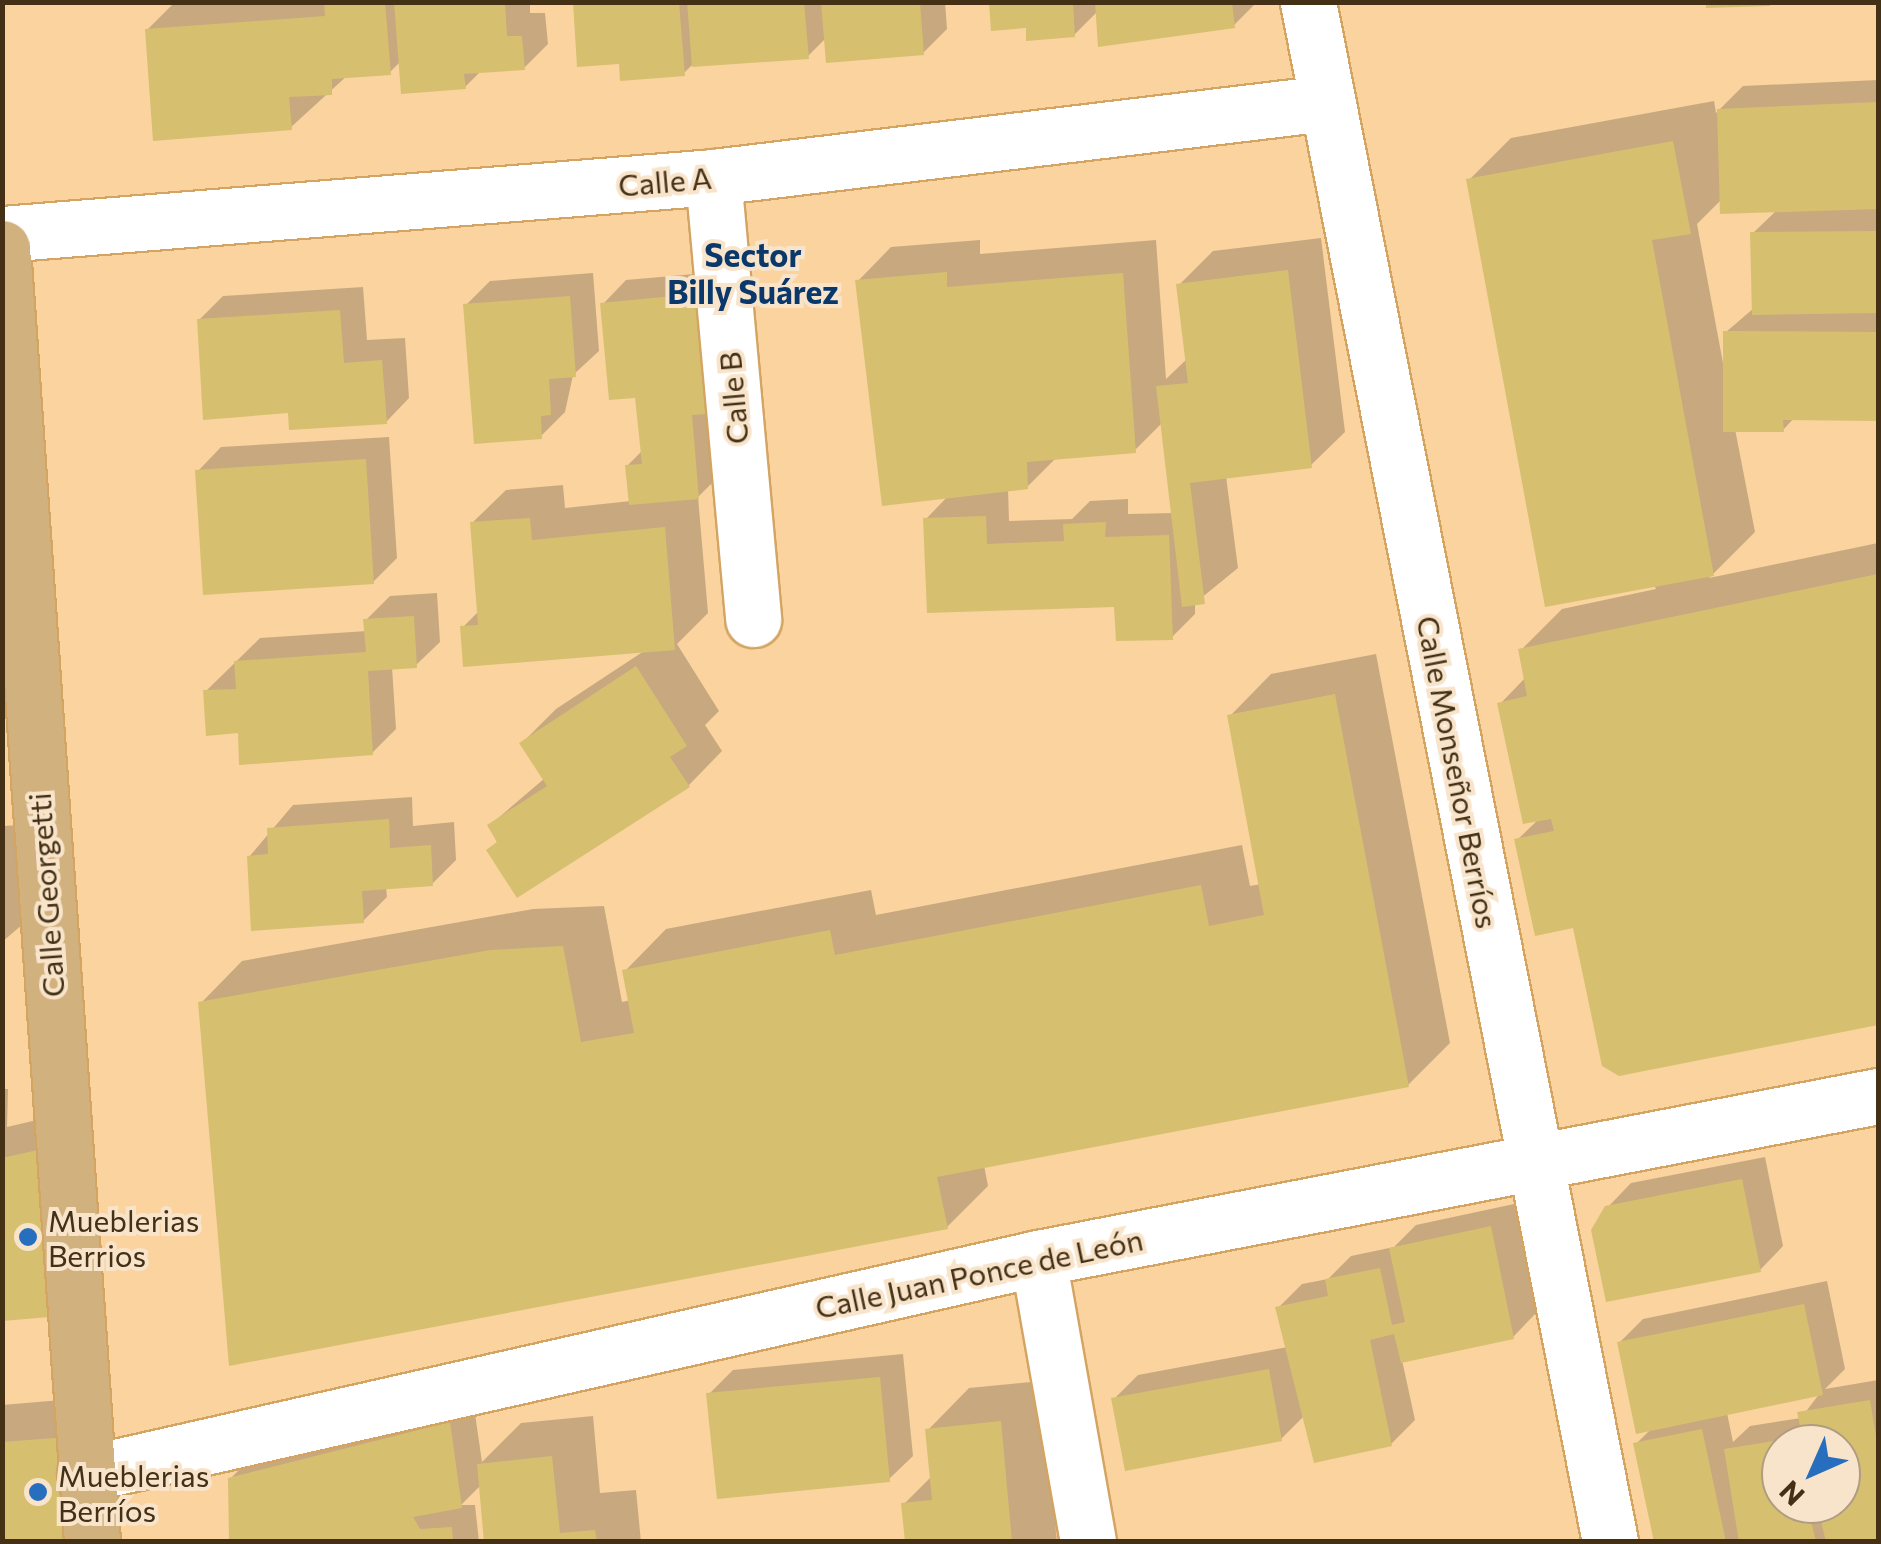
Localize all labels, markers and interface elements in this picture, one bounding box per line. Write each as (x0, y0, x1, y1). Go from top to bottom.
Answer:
street label: Calle A (617, 159, 713, 203)
district label: Sector Billy Suárez (667, 236, 839, 311)
street label: Calle B (711, 350, 755, 446)
street label: Calle Monseñor Berríos (1410, 613, 1506, 931)
street label: Calle Georgetti (21, 792, 71, 998)
place label: Mueblerias Berrios (48, 1202, 199, 1272)
street label: Calle Juan Ponce de León (812, 1221, 1146, 1325)
marker: Mueblerias Berrios (17, 1226, 39, 1248)
north arrow (1761, 1424, 1861, 1524)
place label: Mueblerias Berríos (58, 1457, 209, 1528)
text: N (1772, 1474, 1811, 1513)
marker: Mueblerias Berríos (27, 1481, 49, 1503)

